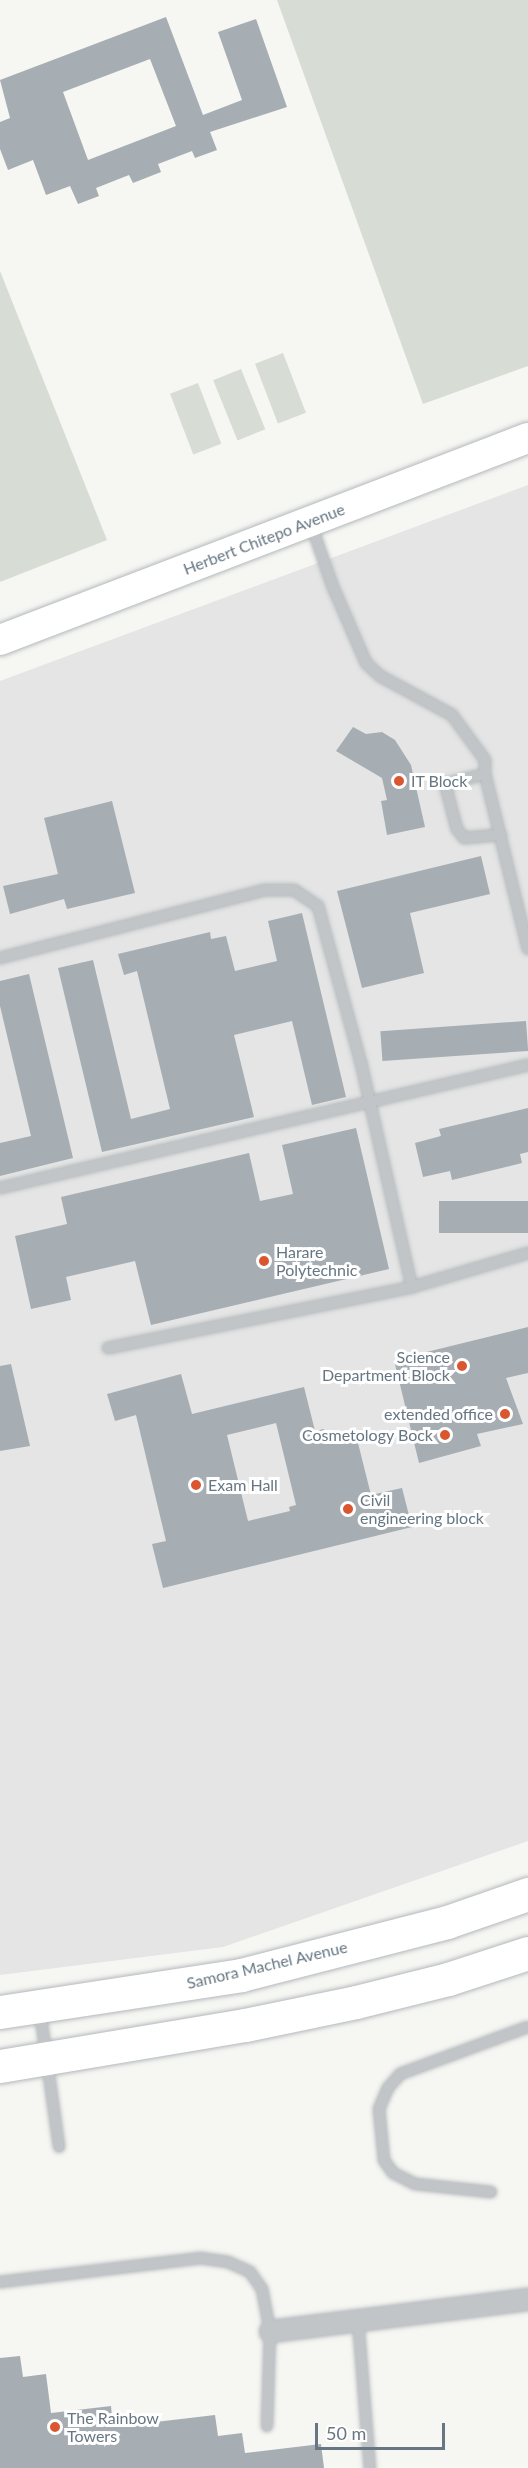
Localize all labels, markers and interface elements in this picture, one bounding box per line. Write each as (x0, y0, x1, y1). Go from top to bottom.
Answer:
street label: Herbert Chitepo Avenue (180, 499, 348, 579)
place label: IT Block (411, 771, 468, 791)
marker: IT Block (392, 774, 406, 788)
place label: Harare Polytechnic (276, 1242, 357, 1280)
marker: Harare Polytechnic (257, 1254, 271, 1268)
place label: Science Department Block (322, 1347, 450, 1385)
marker: Science Department Block (455, 1359, 469, 1373)
place label: extended office (384, 1404, 493, 1424)
marker: extended office (498, 1407, 512, 1421)
place label: Cosmetology Bock (302, 1425, 433, 1445)
marker: Cosmetology Bock (438, 1428, 452, 1442)
place label: Exam Hall (208, 1475, 278, 1495)
marker: Exam Hall (189, 1478, 203, 1492)
place label: Civil engineering block (360, 1490, 484, 1528)
marker: Civil engineering block (341, 1502, 355, 1516)
street label: Samora Machel Avenue (184, 1937, 350, 1993)
place label: The Rainbow Towers (67, 2408, 159, 2446)
scale bar (318, 2411, 448, 2449)
marker: The Rainbow Towers (48, 2420, 62, 2434)
text: 50 m (326, 2422, 366, 2444)

